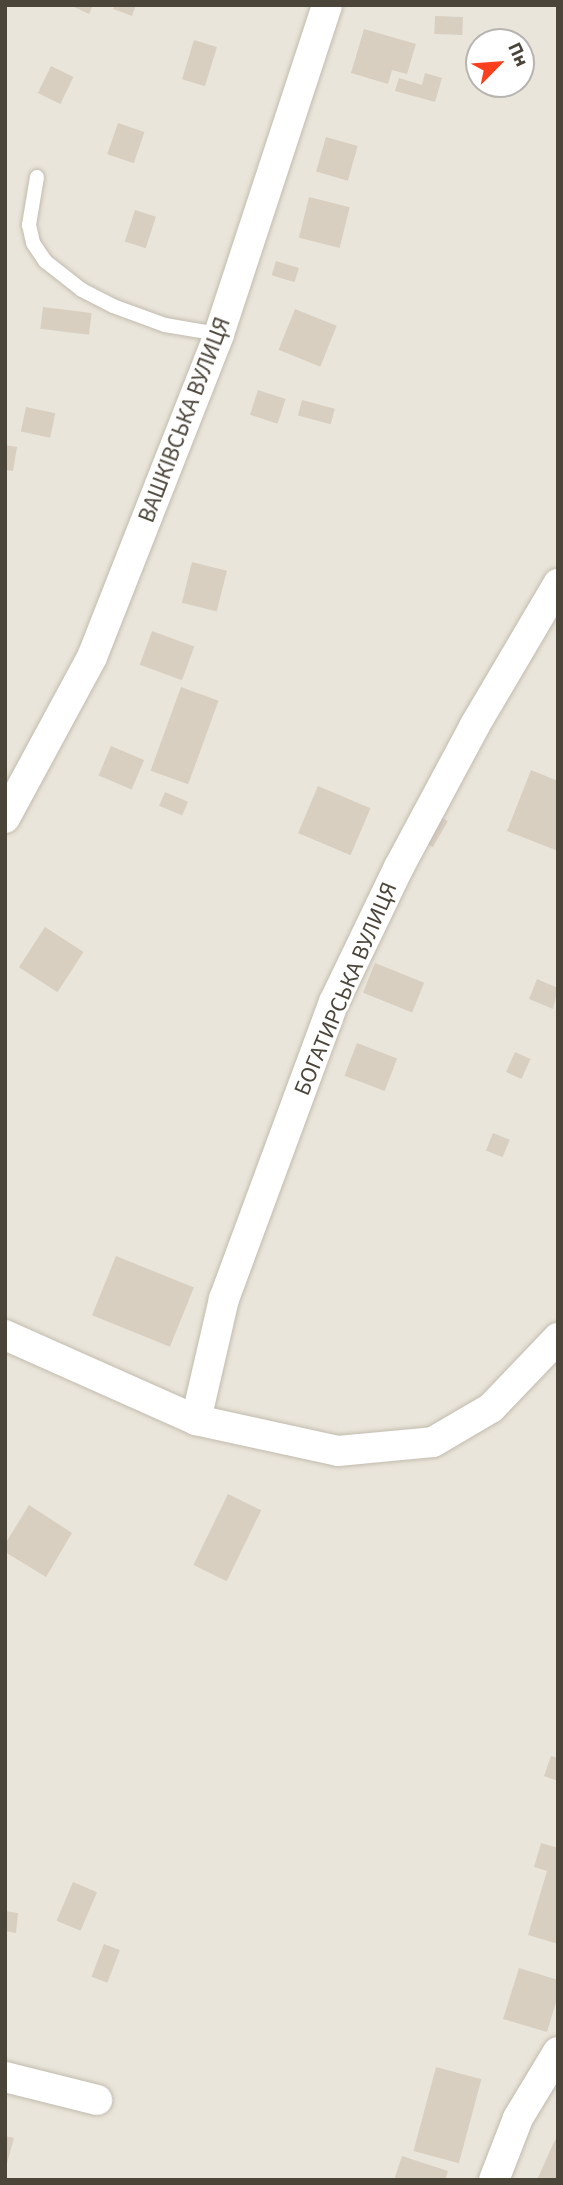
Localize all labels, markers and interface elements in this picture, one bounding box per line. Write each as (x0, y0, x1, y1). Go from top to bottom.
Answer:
north arrow (465, 28, 535, 98)
text: Пн (500, 38, 535, 71)
street label: ВАШКІВСЬКА ВУЛИЦЯ (133, 313, 237, 527)
street label: БОГАТИРСЬКА ВУЛИЦЯ (289, 878, 403, 1100)

